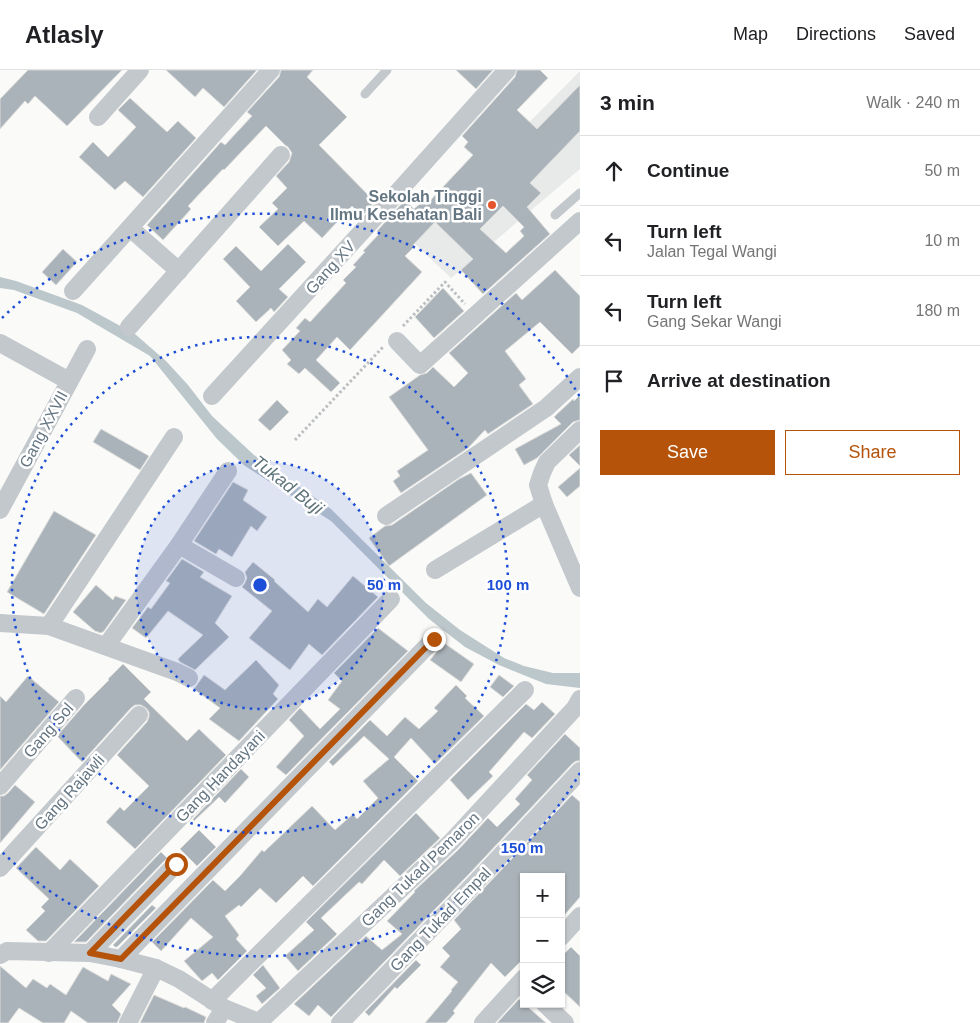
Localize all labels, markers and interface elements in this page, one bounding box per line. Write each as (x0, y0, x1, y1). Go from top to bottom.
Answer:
text: Atlasly (25, 21, 104, 48)
text: Map (733, 24, 768, 44)
text: Directions (796, 24, 876, 44)
text: Saved (904, 24, 955, 44)
text: 3 min (600, 91, 655, 114)
text: Walk · 240 m (866, 94, 960, 111)
icon: ahead (600, 157, 628, 185)
text: Continue (647, 160, 729, 181)
text: 50 m (924, 162, 960, 179)
place label: Sekolah Tinggi Ilmu Kesehatan Bali (330, 188, 482, 223)
marker: Sekolah Tinggi Ilmu Kesehatan Bali (486, 199, 498, 211)
text: Turn left (647, 221, 722, 242)
icon: left (600, 227, 628, 255)
text: 10 m (924, 232, 960, 249)
street label: Gang XV (302, 237, 359, 297)
text: Jalan Tegal Wangi (647, 243, 777, 260)
text: Turn left (647, 291, 722, 312)
icon: left (600, 297, 628, 325)
text: 180 m (916, 302, 960, 319)
text: Gang Sekar Wangi (647, 313, 782, 330)
icon: arrive (600, 367, 628, 395)
text: Arrive at destination (647, 370, 831, 391)
street label: Gang XXVII (16, 388, 71, 471)
button: Save (600, 430, 775, 475)
button: Share (785, 430, 960, 475)
water label: Tukad Buji (249, 451, 328, 519)
centre of rings (251, 576, 269, 594)
text: 50 m (367, 576, 401, 593)
text: 100 m (487, 576, 529, 593)
route end (423, 628, 446, 651)
street label: Gang Sol (20, 700, 77, 761)
street label: Gang Handayani (173, 727, 268, 825)
street label: Gang Rajawli (31, 751, 108, 833)
street label: Gang Tukad Pemaron (358, 809, 483, 930)
text: 150 m (501, 839, 543, 856)
route start (165, 853, 188, 876)
street label: Gang Tukad Empal (387, 864, 494, 975)
map controls (520, 873, 565, 1008)
button: + (520, 873, 565, 918)
button: − (520, 918, 565, 963)
button: layers (520, 963, 565, 1008)

